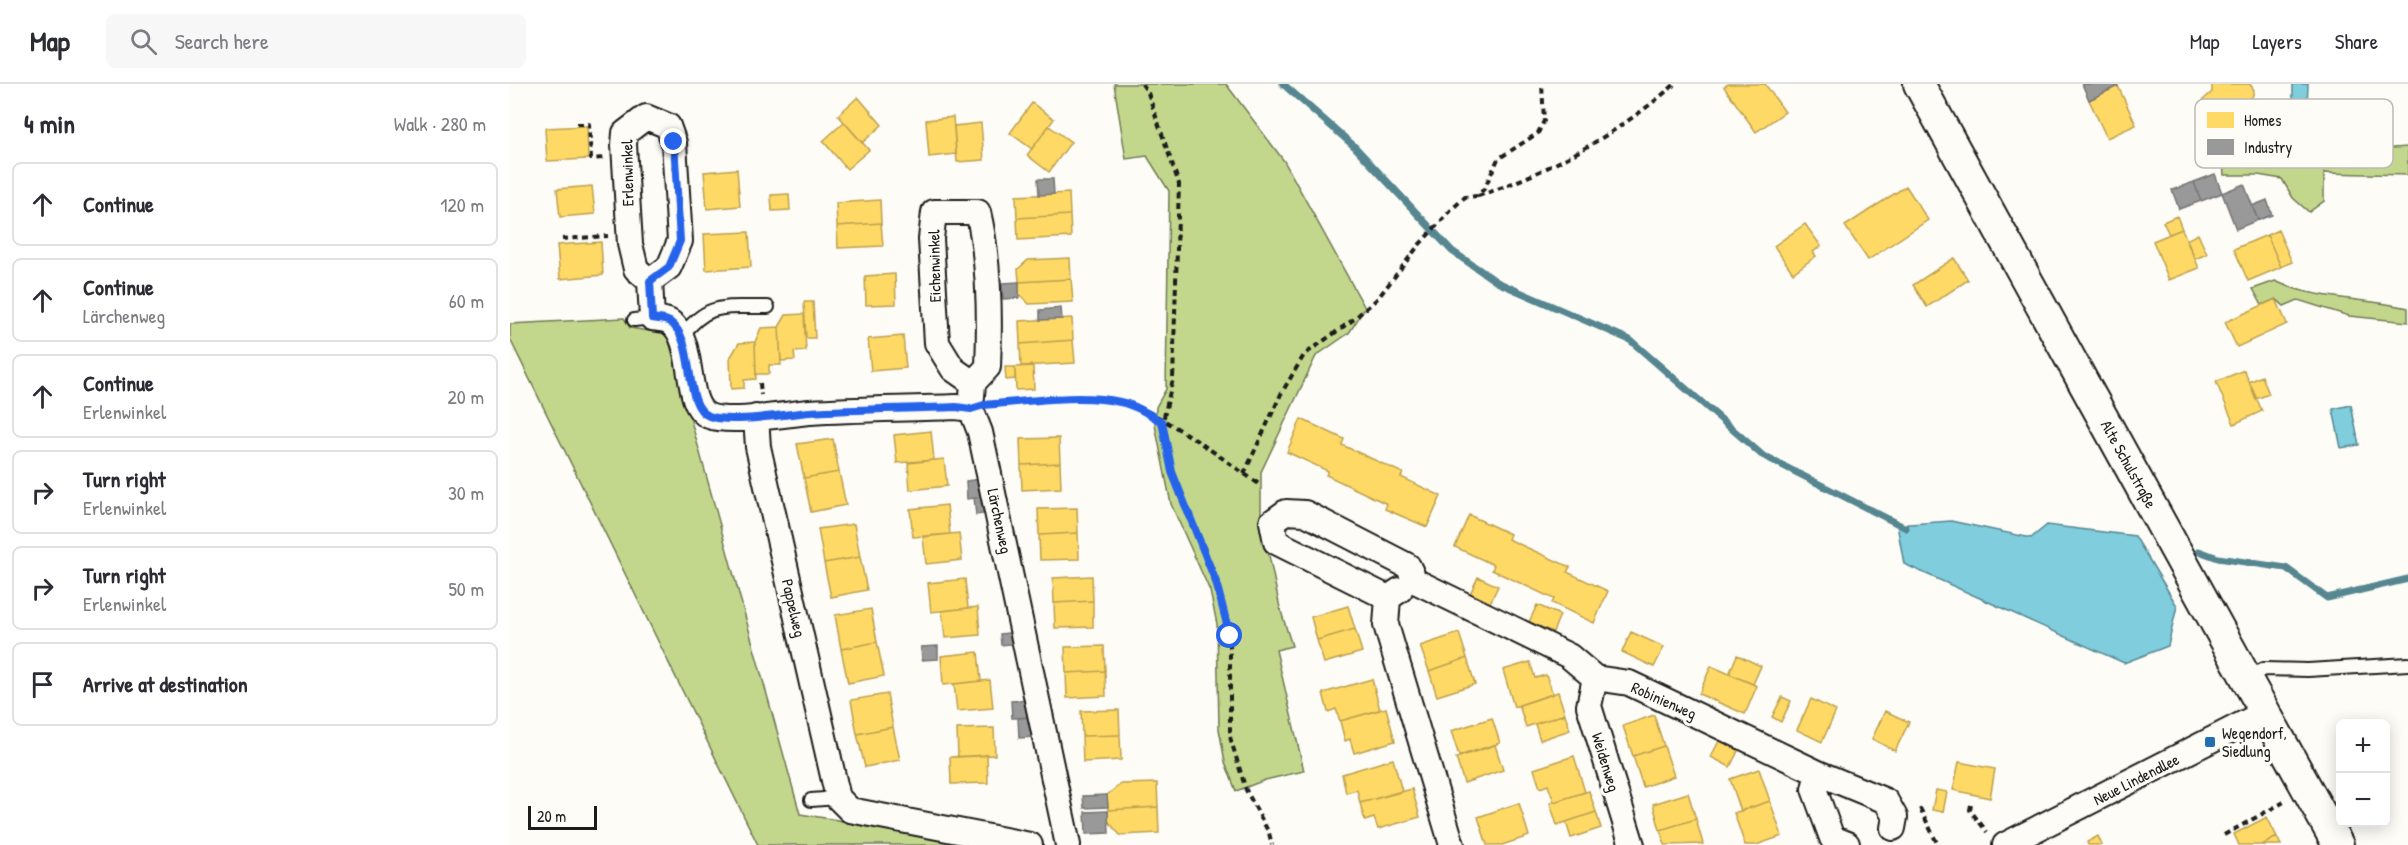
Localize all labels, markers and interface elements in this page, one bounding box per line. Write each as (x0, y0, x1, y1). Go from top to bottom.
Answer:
search box (106, 14, 526, 68)
text: Map (30, 22, 70, 60)
icon: search (127, 25, 160, 58)
text: Search here (175, 26, 269, 56)
text: Map (2190, 27, 2219, 56)
text: Layers (2252, 27, 2302, 56)
text: Share (2335, 27, 2378, 56)
legend (2195, 99, 2393, 168)
text: 4 min (24, 106, 75, 141)
text: Homes (2244, 109, 2281, 131)
text: Walk · 280 m (394, 110, 486, 137)
route end (660, 128, 686, 154)
text: Industry (2244, 136, 2292, 158)
street label: Erlenwinkel (615, 139, 639, 206)
icon: ahead (26, 188, 59, 221)
text: Continue (83, 189, 154, 219)
text: 120 m (440, 191, 484, 218)
street label: Eichenwinkel (922, 229, 946, 303)
text: Continue (83, 272, 154, 302)
icon: ahead (26, 284, 59, 317)
text: 60 m (449, 287, 484, 314)
text: Lärchenweg (83, 302, 165, 329)
text: Continue (83, 368, 154, 398)
icon: ahead (26, 380, 59, 413)
text: 20 m (447, 383, 484, 410)
text: Erlenwinkel (83, 398, 166, 425)
street label: Alte Schulstraße (2096, 416, 2163, 513)
text: Turn right (83, 464, 166, 494)
icon: right (26, 476, 59, 509)
text: 30 m (448, 479, 484, 506)
street label: Lärchenweg (982, 487, 1018, 555)
text: Erlenwinkel (83, 494, 166, 521)
text: Turn right (83, 560, 166, 590)
icon: right (26, 572, 59, 605)
text: 50 m (448, 575, 484, 602)
street label: Pappelweg (777, 577, 811, 639)
text: Erlenwinkel (83, 590, 166, 617)
route start (1216, 622, 1242, 648)
icon: arrive (26, 668, 59, 701)
text: Arrive at destination (83, 669, 248, 699)
street label: Robinienweg (1628, 676, 1700, 724)
map controls (2336, 719, 2390, 827)
button: + (2336, 719, 2390, 773)
place label: Wegendorf, Siedlung (2222, 722, 2287, 762)
street label: Weidenweg (1587, 730, 1625, 794)
marker: Wegendorf, Siedlung (2203, 735, 2217, 749)
street label: Neue Lindenallee (2089, 748, 2183, 810)
button: − (2336, 773, 2390, 827)
scale bar (528, 803, 597, 830)
text: 20 m (537, 805, 566, 827)

